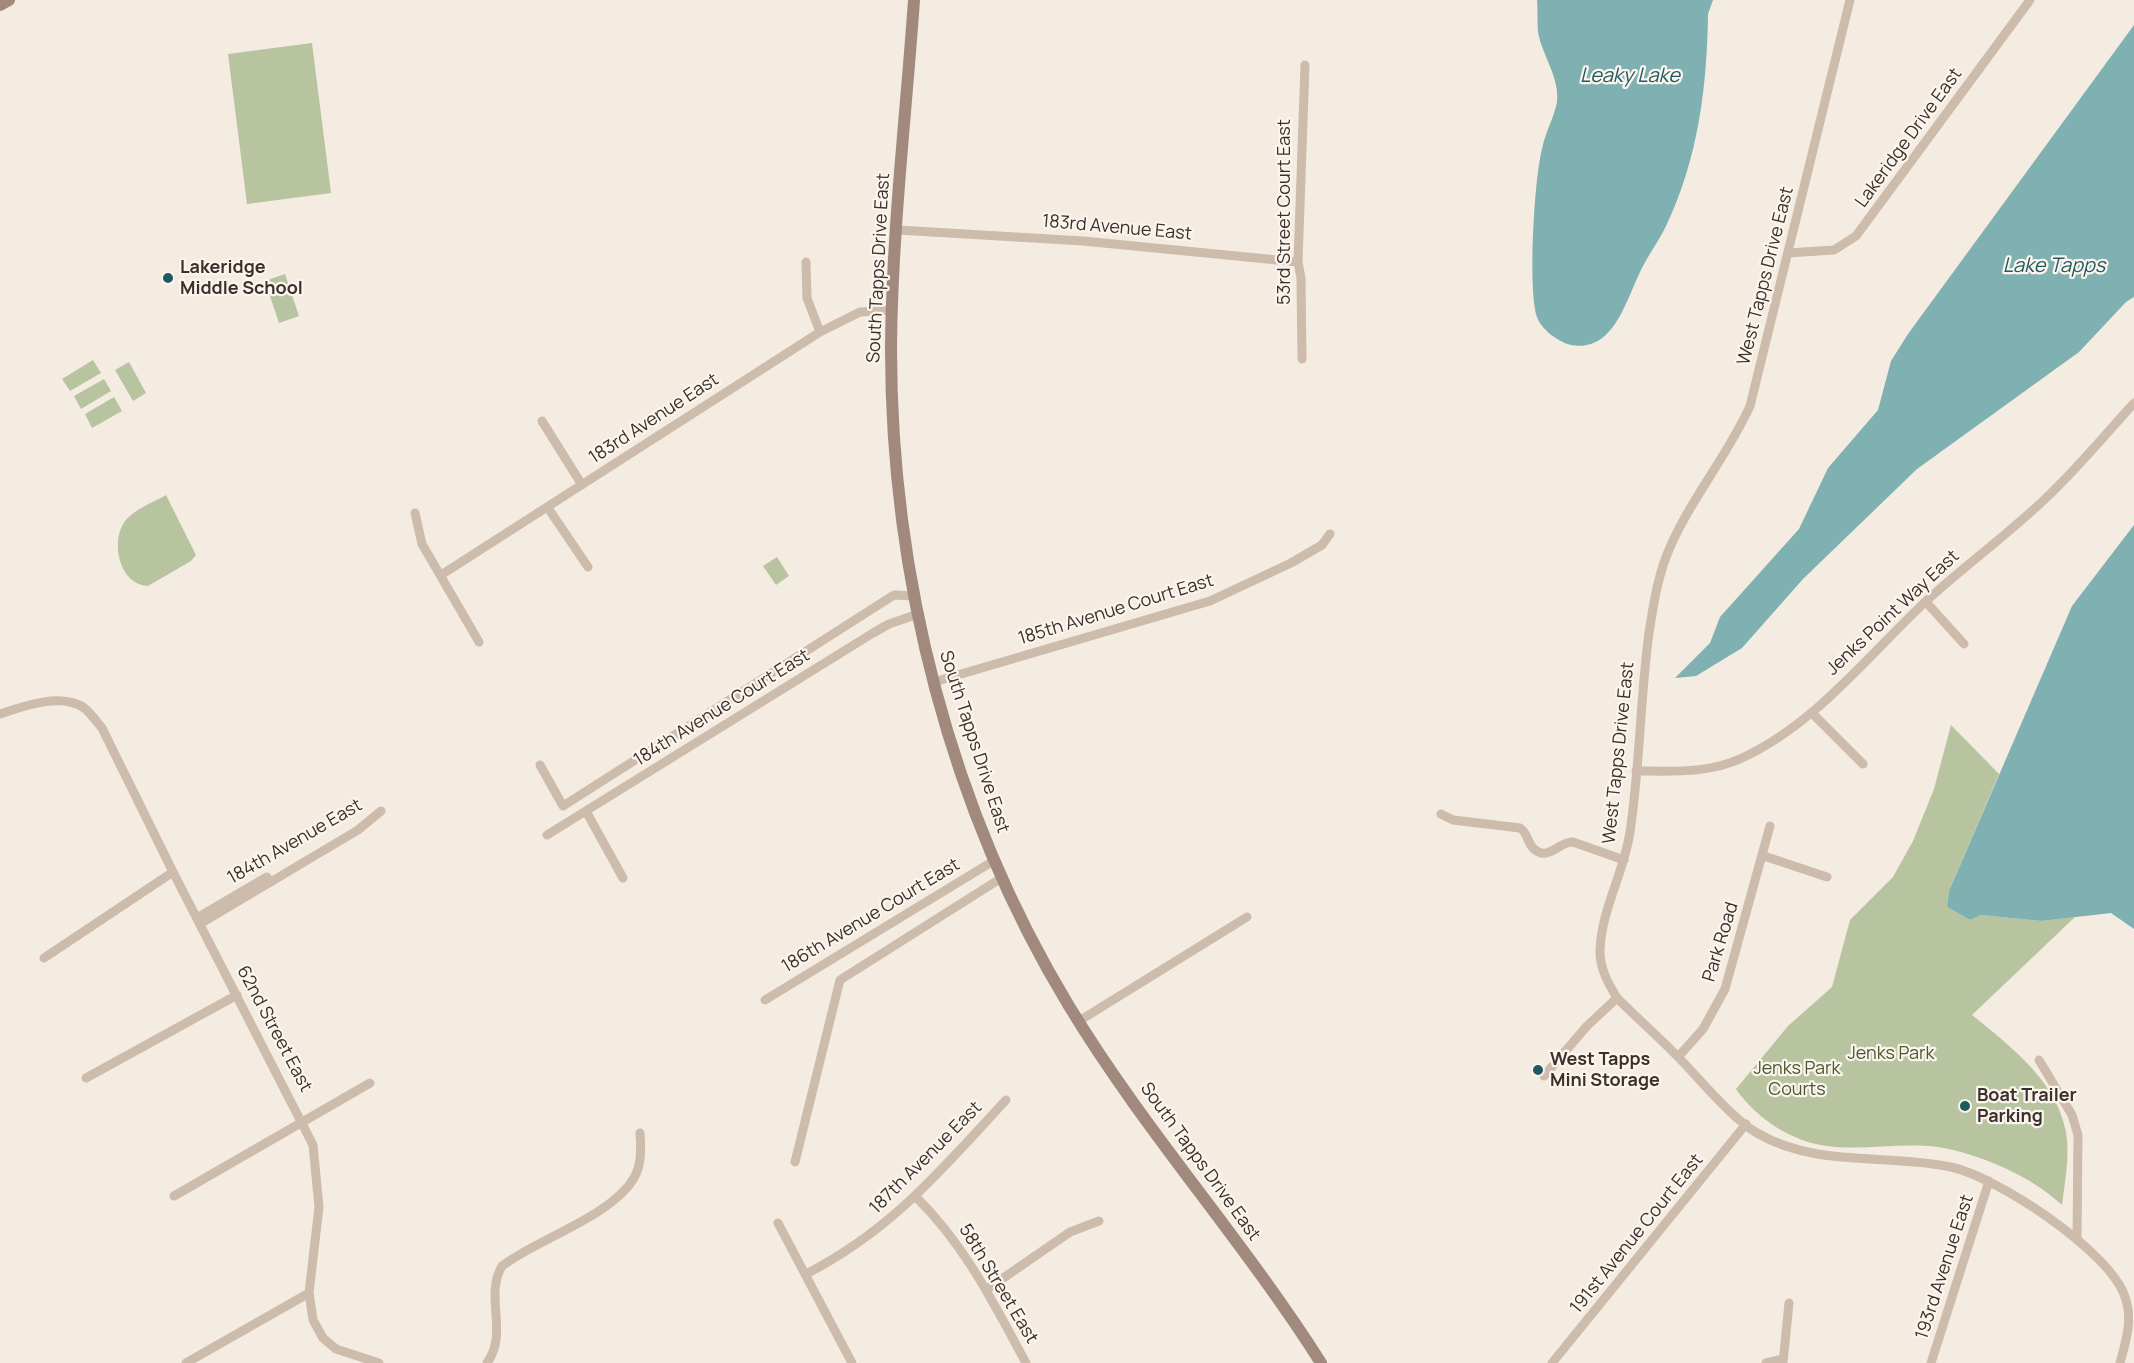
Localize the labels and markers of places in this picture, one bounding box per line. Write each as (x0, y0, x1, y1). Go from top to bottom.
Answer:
place label: Lakeridge Middle School (180, 257, 303, 300)
marker: Lakeridge Middle School (161, 271, 175, 285)
place label: West Tapps Mini Storage (1550, 1049, 1660, 1092)
marker: West Tapps Mini Storage (1531, 1063, 1545, 1077)
place label: Boat Trailer Parking (1977, 1085, 2077, 1128)
marker: Boat Trailer Parking (1958, 1099, 1972, 1113)

